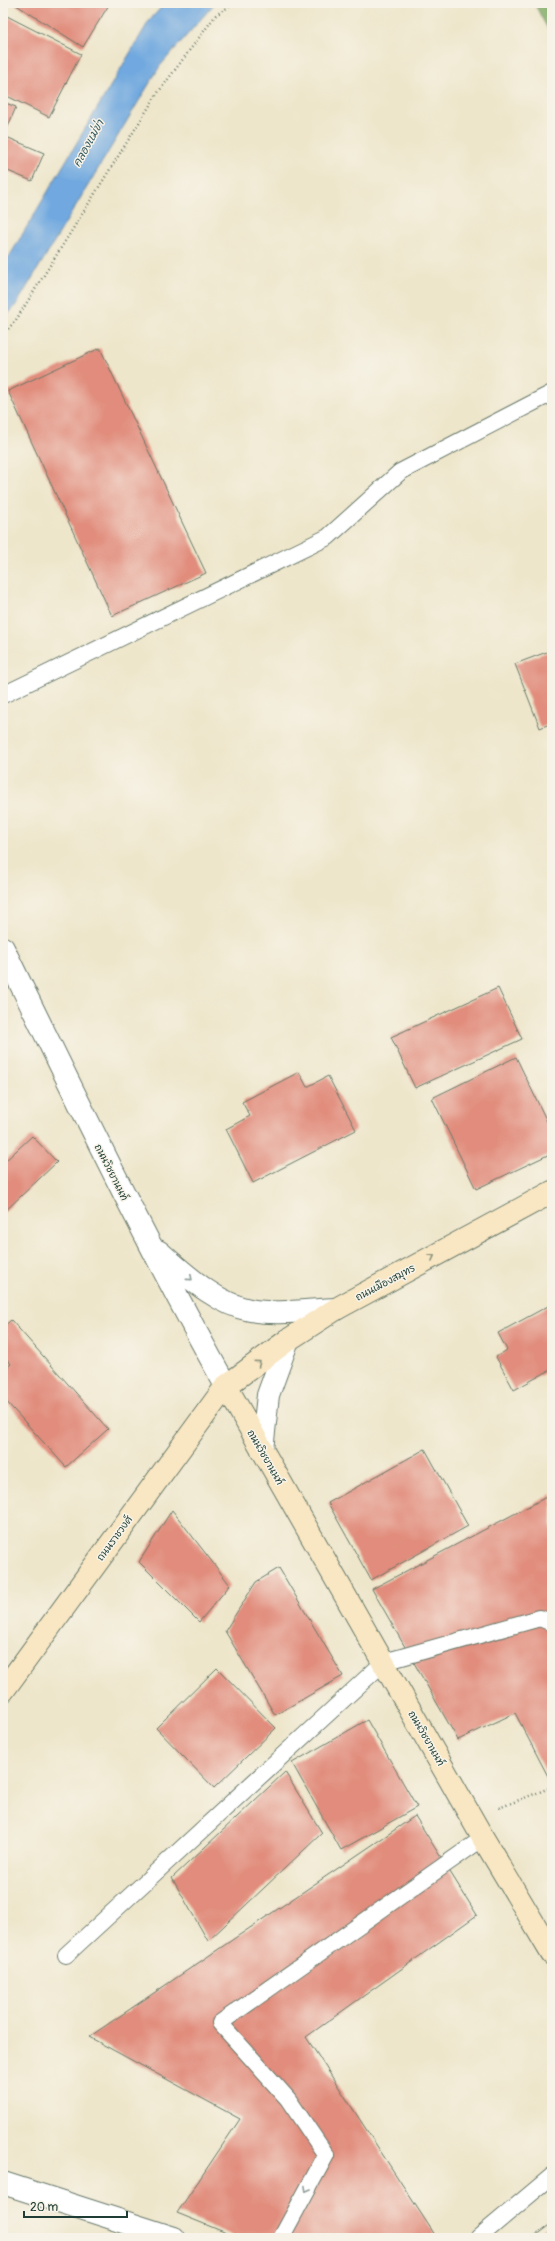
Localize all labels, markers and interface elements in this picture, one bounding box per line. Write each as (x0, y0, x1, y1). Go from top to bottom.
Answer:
water label: คลองแม่ข่า (69, 116, 107, 169)
street label: ถนนวิชยานนท์ (92, 1141, 132, 1203)
one-way arrow (428, 1254, 435, 1262)
street label: ถนนเมืองสมุทร (353, 1261, 418, 1305)
one-way arrow (186, 1274, 193, 1281)
one-way arrow (253, 1361, 260, 1368)
street label: ถนนวิชยานนท์ (244, 1427, 288, 1487)
street label: ถนนราชวงศ์ (93, 1512, 136, 1563)
street label: ถนนวิชยานนท์ (405, 1708, 449, 1768)
one-way arrow (305, 2185, 312, 2192)
scale bar (24, 2193, 127, 2219)
text: 20 m (30, 2200, 59, 2215)

